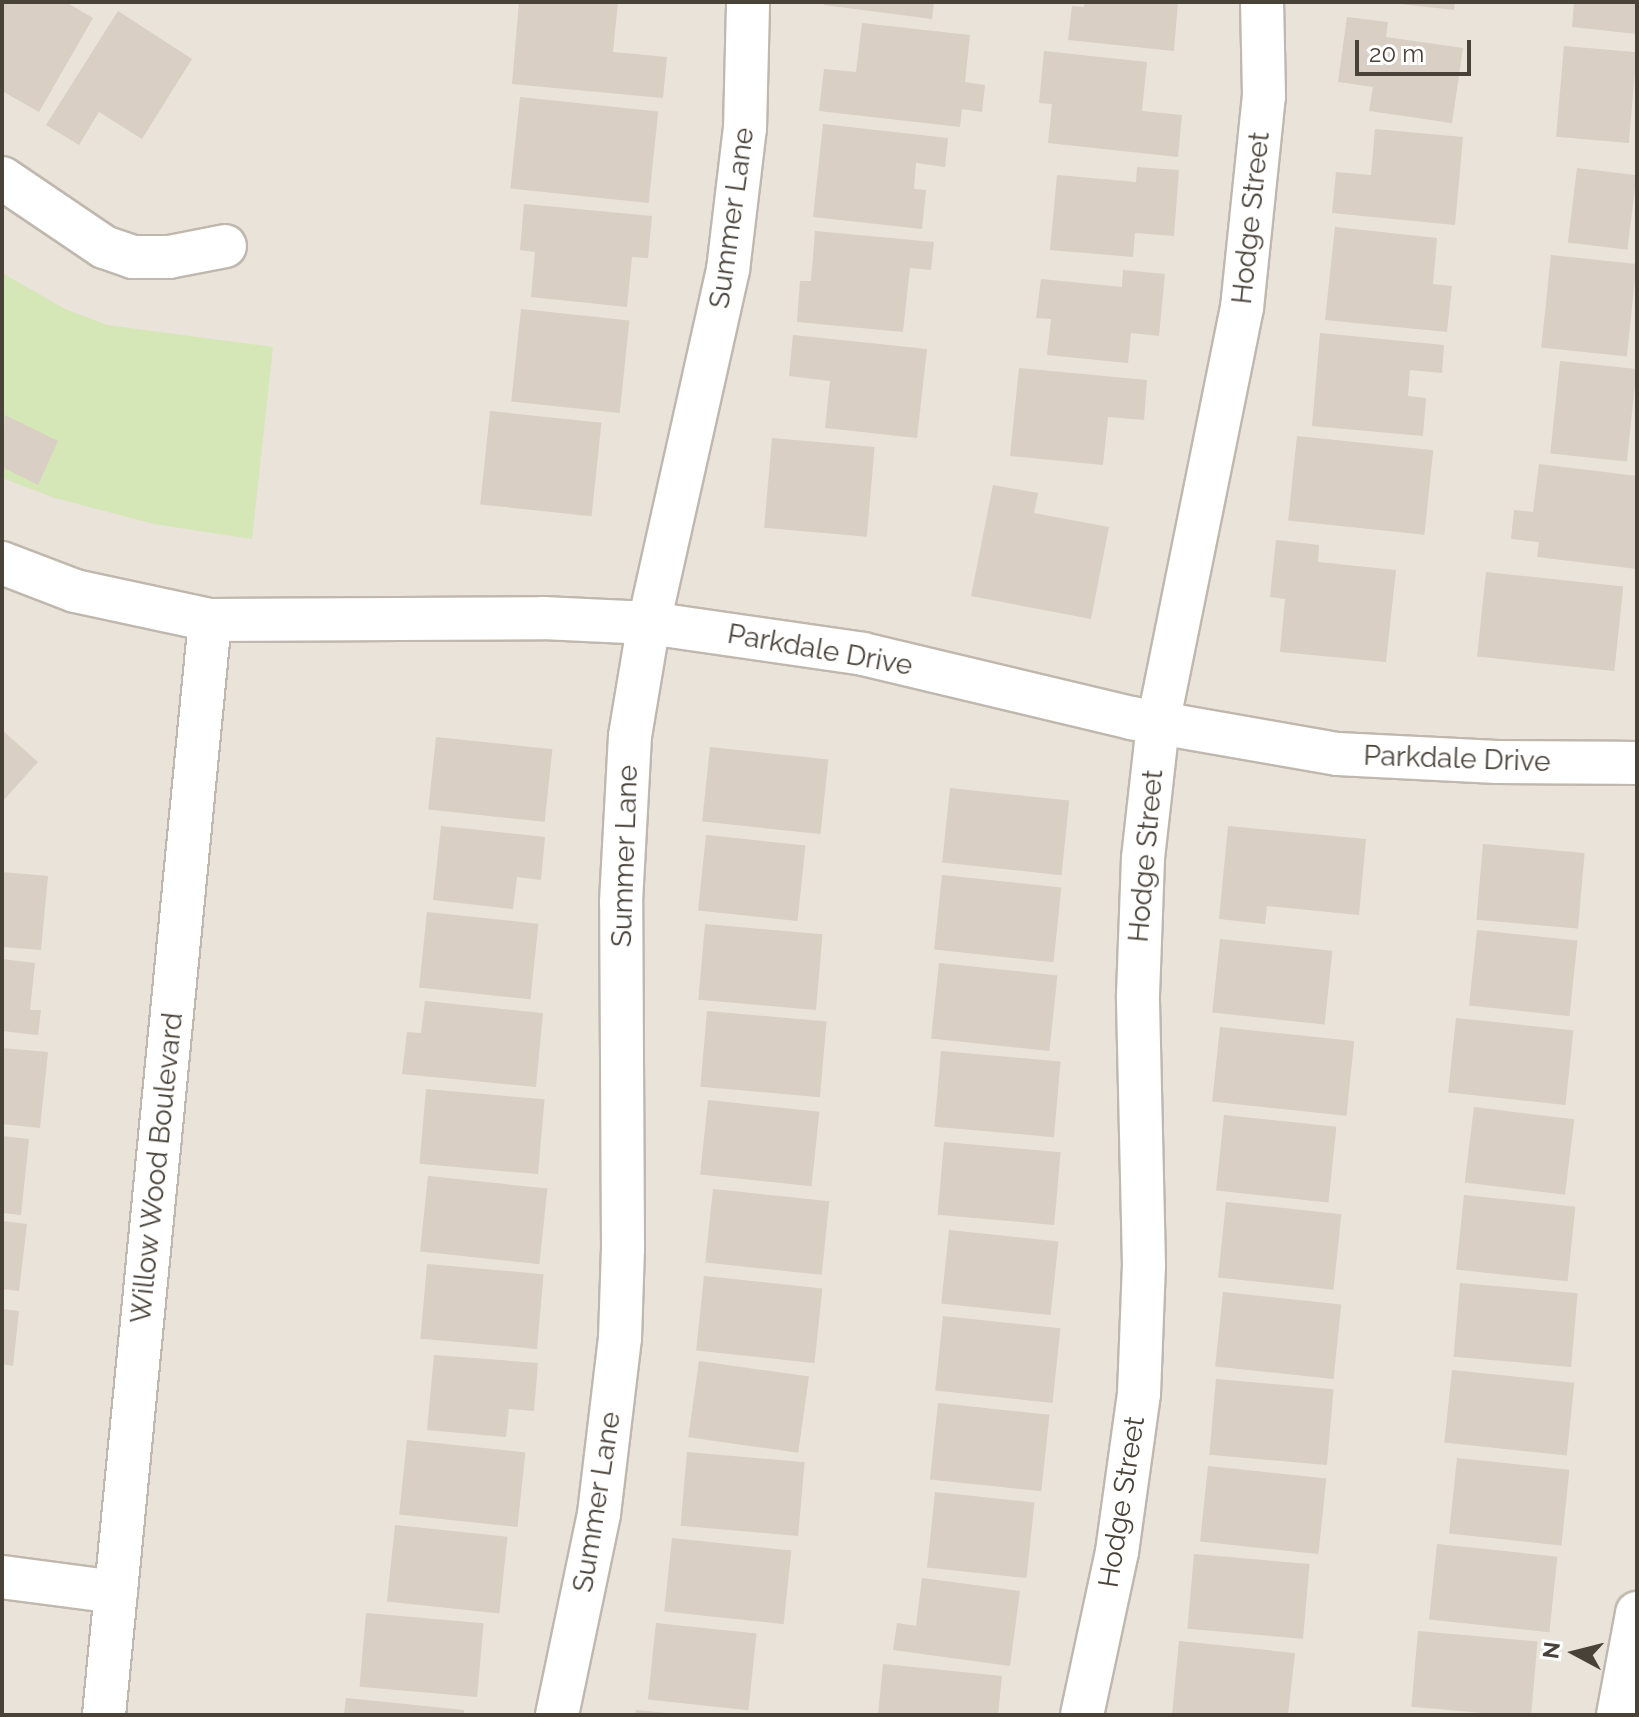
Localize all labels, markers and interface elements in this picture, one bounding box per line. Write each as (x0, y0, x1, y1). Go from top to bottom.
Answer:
scale bar (1359, 24, 1475, 74)
text: 20 m (1369, 39, 1424, 68)
street label: Summer Lane (703, 125, 761, 311)
street label: Hodge Street (1225, 130, 1277, 306)
street label: Parkdale Drive (725, 617, 915, 683)
street label: Parkdale Drive (1363, 739, 1551, 779)
street label: Summer Lane (605, 764, 645, 948)
street label: Hodge Street (1122, 768, 1170, 944)
street label: Willow Wood Boulevard (124, 1010, 190, 1326)
street label: Summer Lane (566, 1409, 628, 1595)
street label: Hodge Street (1092, 1414, 1152, 1590)
north arrow (1535, 1613, 1615, 1693)
text: N (1537, 1640, 1565, 1660)

